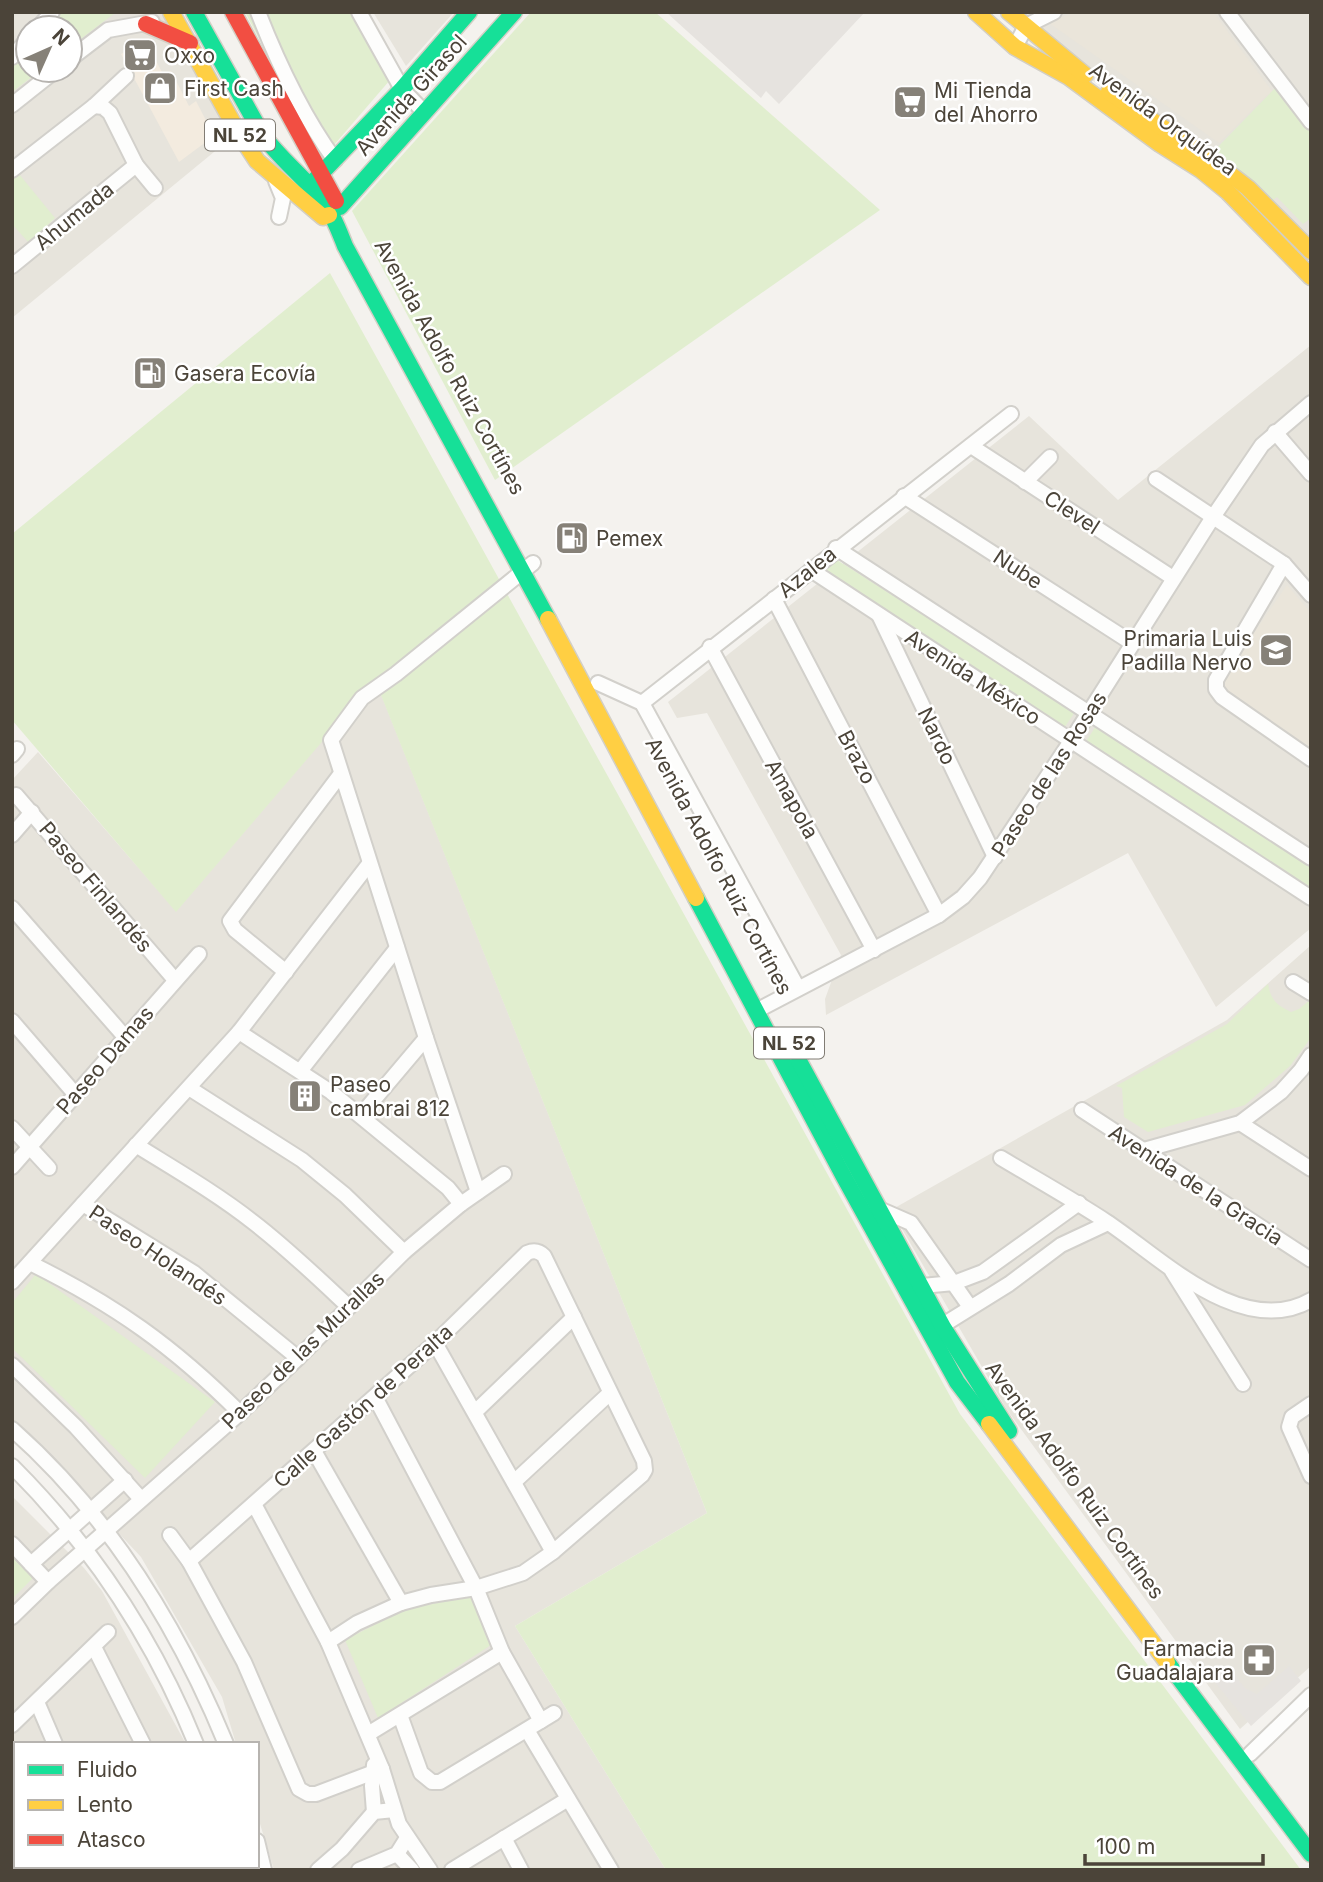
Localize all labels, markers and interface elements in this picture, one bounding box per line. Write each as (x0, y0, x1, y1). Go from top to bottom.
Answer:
north arrow (14, 14, 84, 84)
text: N (47, 24, 74, 51)
street label: Avenida Girasol (350, 29, 472, 161)
supermarket icon: Oxxo (121, 36, 159, 74)
place label: Oxxo (164, 43, 215, 68)
street label: Avenida Orquídea (1085, 57, 1241, 181)
shop icon: First Cash (141, 69, 179, 107)
place label: First Cash (184, 76, 284, 101)
place label: Mi Tienda del Ahorro (934, 78, 1038, 127)
supermarket icon: Mi Tienda del Ahorro (891, 83, 929, 121)
road number: NL 52 (205, 119, 275, 150)
street label: Ahumada (30, 177, 118, 255)
street label: Avenida Adolfo Ruiz Cortínes (369, 235, 531, 499)
fuel station icon: Gasera Ecovía (131, 354, 169, 392)
place label: Gasera Ecovía (174, 361, 316, 386)
street label: Clevel (1040, 485, 1104, 539)
fuel station icon: Pemex (553, 519, 591, 557)
place label: Pemex (596, 526, 663, 551)
street label: Azalea (773, 541, 841, 603)
street label: Nube (989, 544, 1047, 594)
street label: Avenida México (901, 624, 1045, 730)
place label: Primaria Luis Padilla Nervo (1121, 626, 1252, 675)
school or university icon: Primaria Luis Padilla Nervo (1257, 631, 1295, 669)
street label: Paseo de las Rosas (986, 687, 1112, 861)
street label: Nardo (912, 703, 962, 769)
street label: Brazo (833, 726, 881, 788)
street label: Avenida Adolfo Ruiz Cortínes (640, 733, 798, 999)
street label: Amapola (760, 755, 824, 843)
street label: Paseo Finlandés (34, 817, 158, 957)
street label: Paseo Damas (51, 1001, 159, 1119)
road number: NL 52 (754, 1028, 824, 1058)
place label: Paseo cambrai 812 (330, 1072, 450, 1121)
building icon: Paseo cambrai 812 (286, 1077, 324, 1115)
street label: Avenida de la Gracia (1104, 1119, 1288, 1251)
street label: Paseo Holandés (84, 1200, 232, 1310)
street label: Paseo de las Murallas (217, 1266, 389, 1434)
street label: Calle Gastón de Peralta (268, 1319, 458, 1493)
street label: Avenida Adolfo Ruiz Cortínes (980, 1356, 1170, 1604)
place label: Farmacia Guadalajara (1116, 1636, 1234, 1685)
pharmacy icon: Farmacia Guadalajara (1240, 1641, 1278, 1679)
legend (14, 1742, 259, 1868)
text: Fluido (77, 1757, 137, 1782)
text: Lento (77, 1792, 133, 1817)
scale bar (1085, 1822, 1264, 1866)
text: Atasco (77, 1827, 146, 1852)
text: 100 m (1096, 1834, 1155, 1859)

